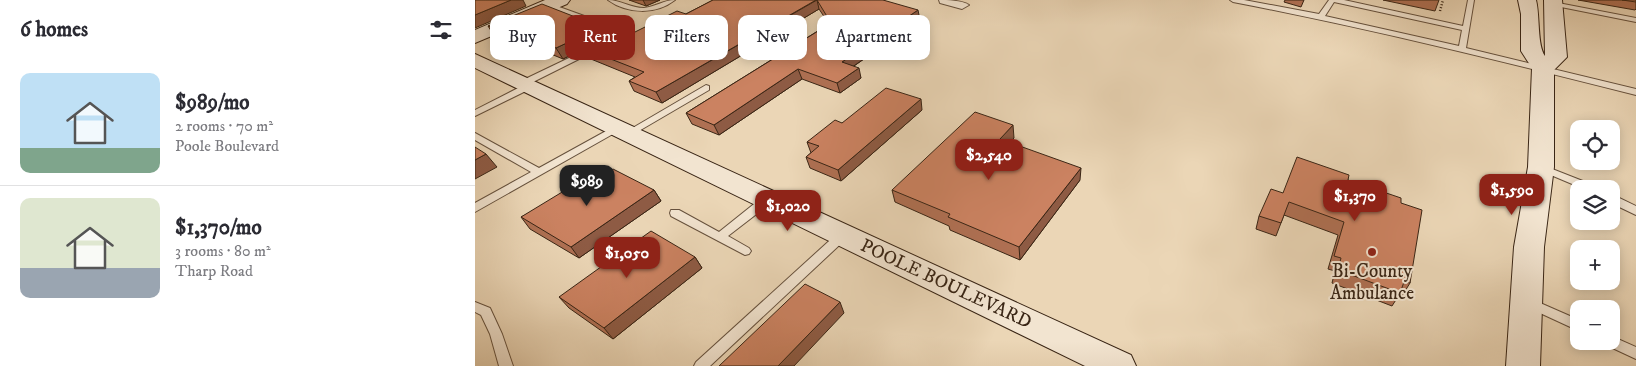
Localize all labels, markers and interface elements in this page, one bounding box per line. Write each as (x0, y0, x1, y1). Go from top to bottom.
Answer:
chip: Buy (490, 15, 555, 60)
chip: Rent (565, 15, 635, 60)
chip: Filters (645, 15, 728, 60)
chip: New (738, 15, 807, 60)
chip: Apartment (817, 15, 930, 60)
icon: filters (427, 16, 455, 44)
text: 6 homes (20, 17, 88, 43)
text: $989/mo (175, 90, 250, 116)
icon: home (60, 93, 120, 153)
text: 2 rooms · 70 m² (175, 116, 273, 136)
map controls (1570, 120, 1620, 350)
button: locate (1570, 120, 1620, 170)
text: Poole Boulevard (175, 136, 279, 156)
pin: $2,540 (948, 138, 1030, 181)
text: $2,540 (966, 145, 1012, 165)
pin: $989 (557, 164, 617, 207)
text: $989 (571, 171, 603, 191)
pin: $1,590 (1471, 174, 1553, 216)
pin: $1,370 (1314, 180, 1396, 222)
text: $1,590 (1490, 180, 1534, 200)
button: layers (1570, 180, 1620, 230)
text: $1,370 (1334, 186, 1376, 206)
pin: $1,020 (747, 190, 829, 232)
text: $1,020 (766, 196, 810, 216)
text: $1,370/mo (175, 215, 262, 241)
icon: home (60, 218, 120, 278)
street label: POOLE BOULEVARD (857, 234, 1035, 334)
pin: $1,050 (586, 236, 668, 279)
button: + (1570, 240, 1620, 290)
text: 3 rooms · 80 m² (175, 241, 271, 261)
text: $1,050 (605, 243, 649, 263)
marker: Bi-County Ambulance (1366, 246, 1378, 258)
place label: Bi-County Ambulance (1330, 260, 1414, 305)
text: Tharp Road (175, 261, 253, 281)
button: − (1570, 300, 1620, 350)

